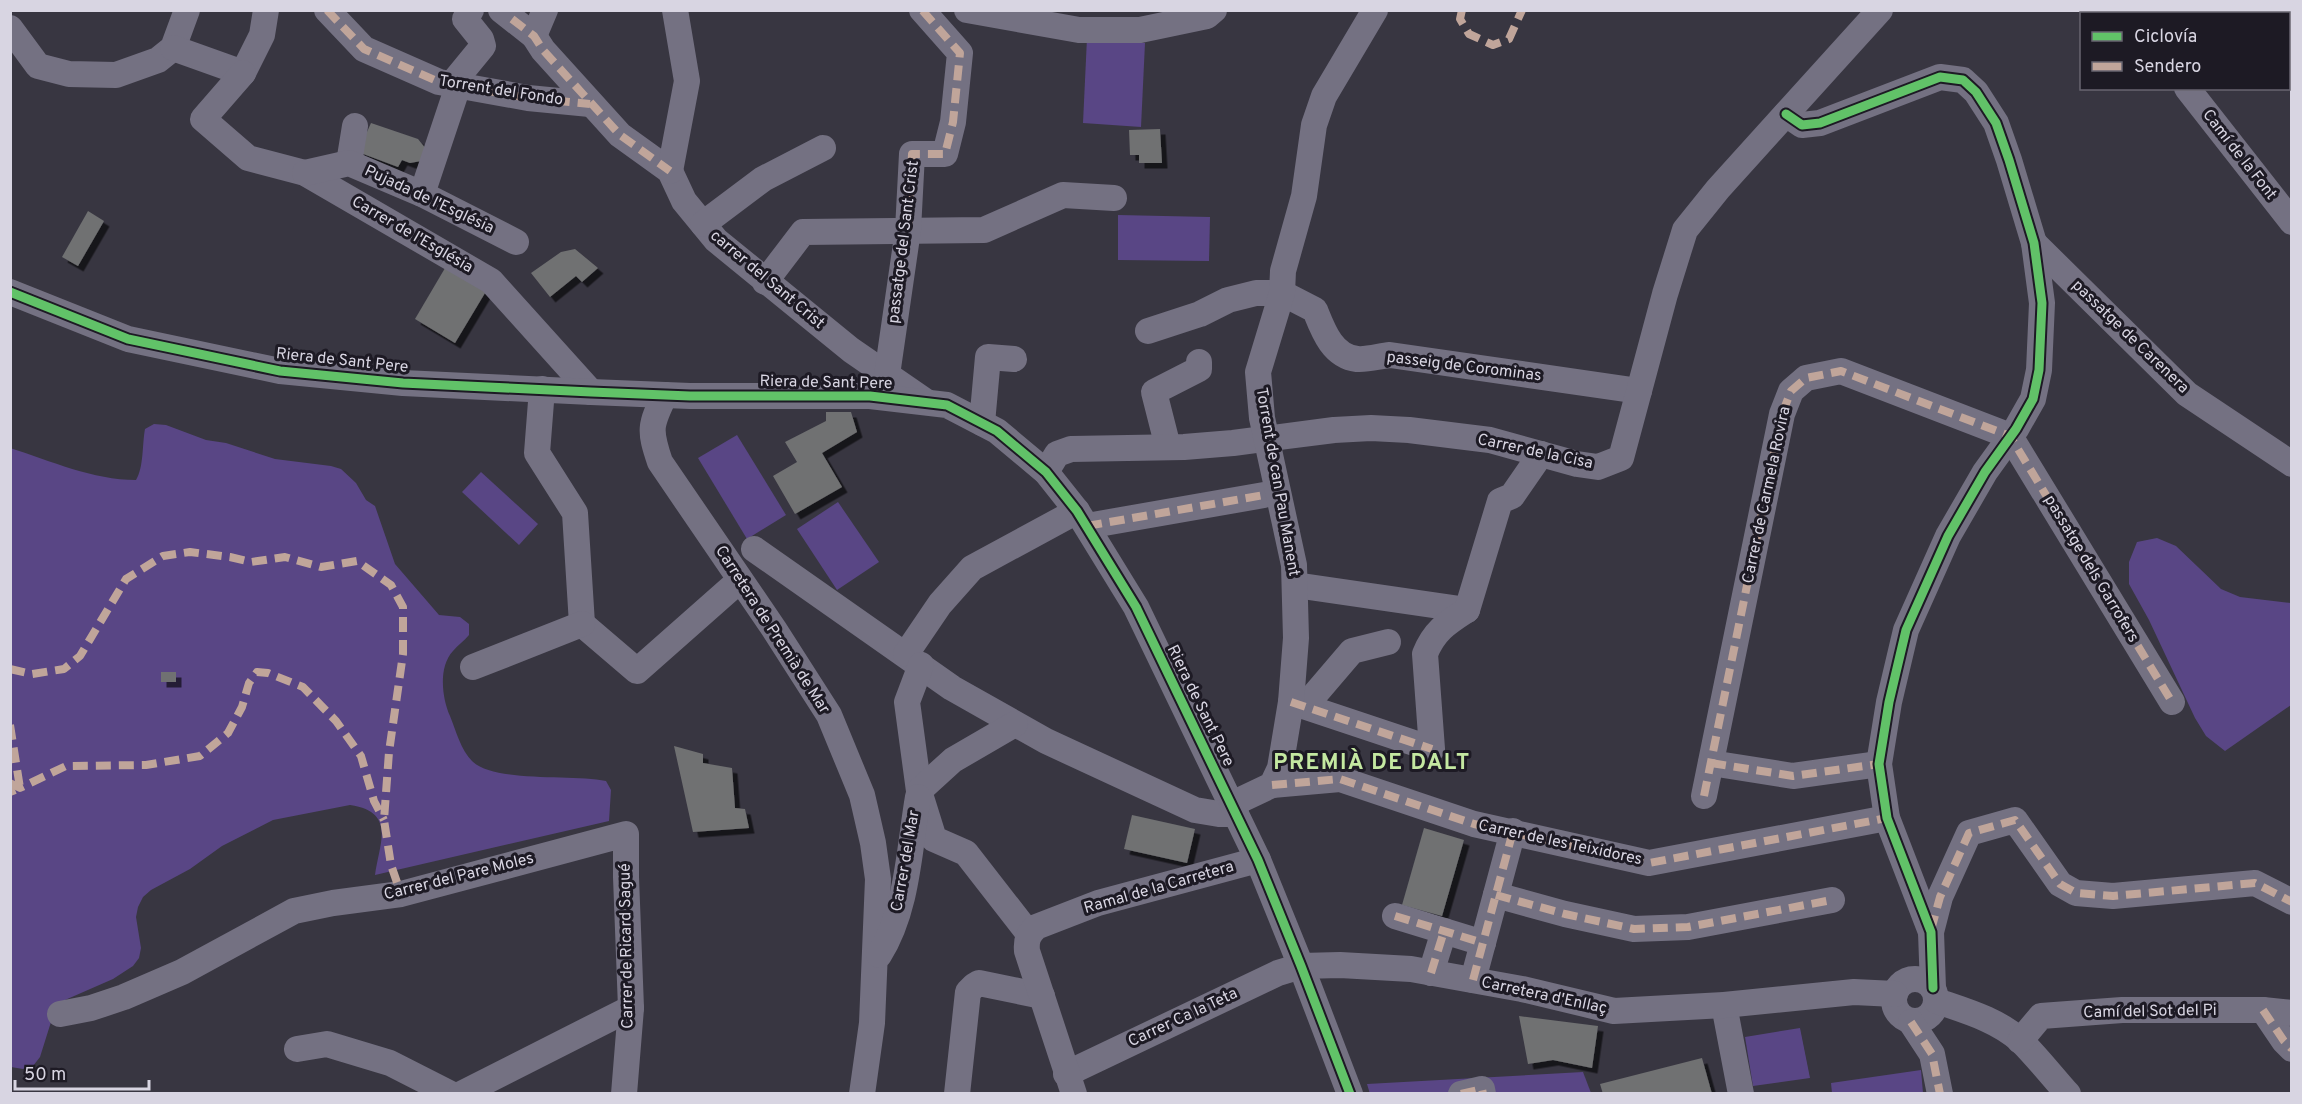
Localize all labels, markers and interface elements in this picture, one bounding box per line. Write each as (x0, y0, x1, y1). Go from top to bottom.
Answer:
legend (2080, 12, 2290, 90)
text: Ciclovía (2134, 26, 2197, 49)
text: Sendero (2134, 56, 2201, 79)
street label: Torrent del Fondo (438, 71, 565, 111)
street label: Camí de la Font (2197, 106, 2281, 204)
street label: passatge del Sant Crist (884, 159, 924, 325)
street label: Pujada de l'Església (361, 161, 497, 239)
street label: Carrer de l'Església (348, 192, 476, 278)
street label: carrer del Sant Crist (706, 226, 828, 334)
street label: passatge de Carenera (2067, 276, 2193, 398)
street label: Riera de Sant Pere (275, 344, 409, 378)
street label: passeig de Corominas (1385, 348, 1543, 386)
street label: Riera de Sant Pere (759, 372, 893, 394)
street label: Torrent de can Pau Manent (1251, 386, 1303, 578)
street label: Carrer de Carmela Rovira (1738, 405, 1796, 585)
street label: Carrer de la Cisa (1475, 430, 1595, 474)
street label: passatge dels Garrofers (2039, 492, 2143, 646)
street label: Carretera de Premià de Mar (710, 542, 834, 718)
street label: Riera de Sant Pere (1162, 642, 1238, 770)
district label: PREMIÀ DE DALT (1273, 748, 1471, 777)
street label: Carrer del Mar (887, 809, 925, 913)
street label: Carrer de les Teixidores (1476, 816, 1644, 870)
street label: Carrer del Pare Moles (382, 849, 536, 905)
street label: Ramal de la Carretera (1082, 857, 1236, 919)
street label: Carrer de Ricard Sagué (616, 863, 638, 1029)
street label: Carretera d'Enllaç (1479, 973, 1609, 1019)
street label: Carrer Ca la Teta (1125, 984, 1241, 1052)
street label: Camí del Sot del Pi (2083, 1001, 2217, 1023)
scale bar (15, 1053, 148, 1091)
text: 50 m (24, 1064, 66, 1087)

